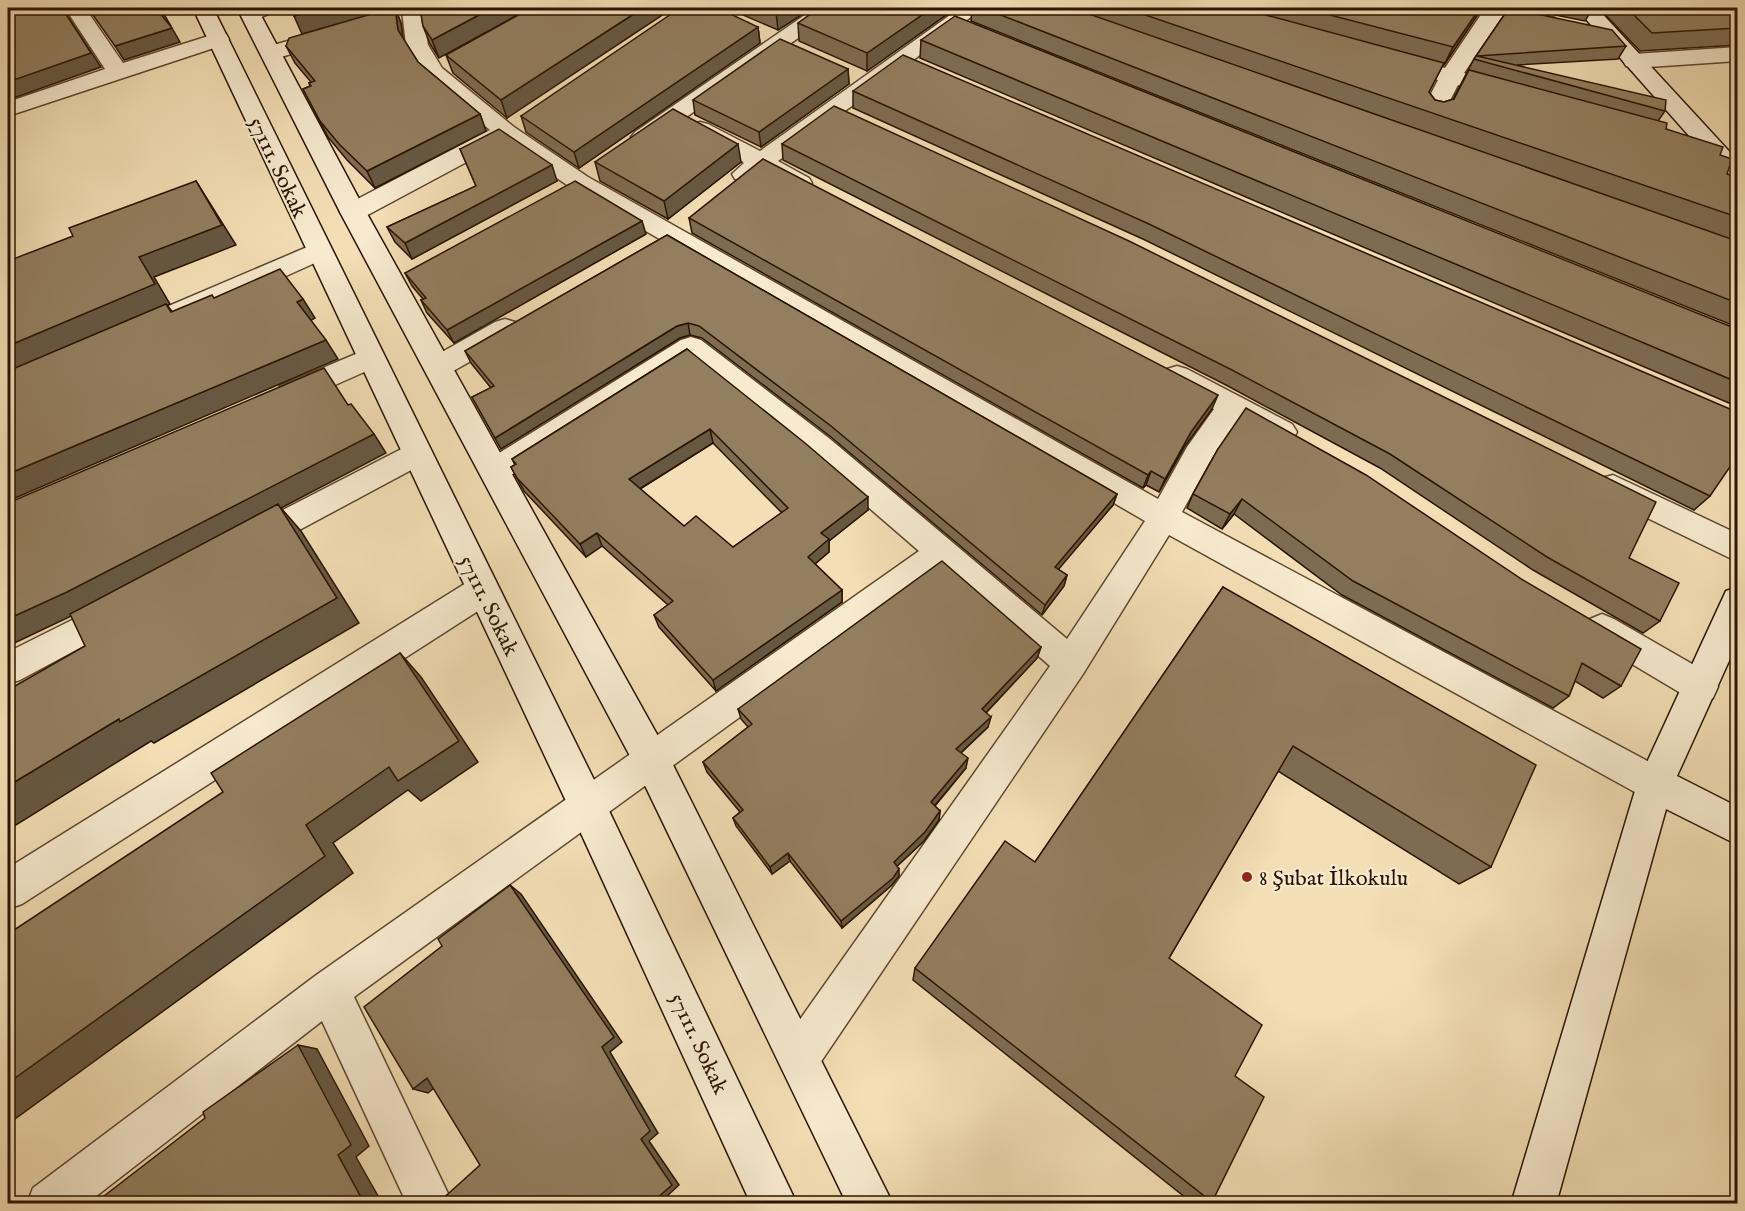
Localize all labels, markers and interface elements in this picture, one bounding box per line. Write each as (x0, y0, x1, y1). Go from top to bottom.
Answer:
street label: 57111. Sokak (242, 113, 313, 223)
street label: 57111. Sokak (452, 551, 525, 661)
place label: 8 Şubat İlkokulu (1259, 865, 1408, 893)
marker: 8 Şubat İlkokulu (1240, 870, 1254, 884)
street label: 57111. Sokak (663, 989, 734, 1099)

